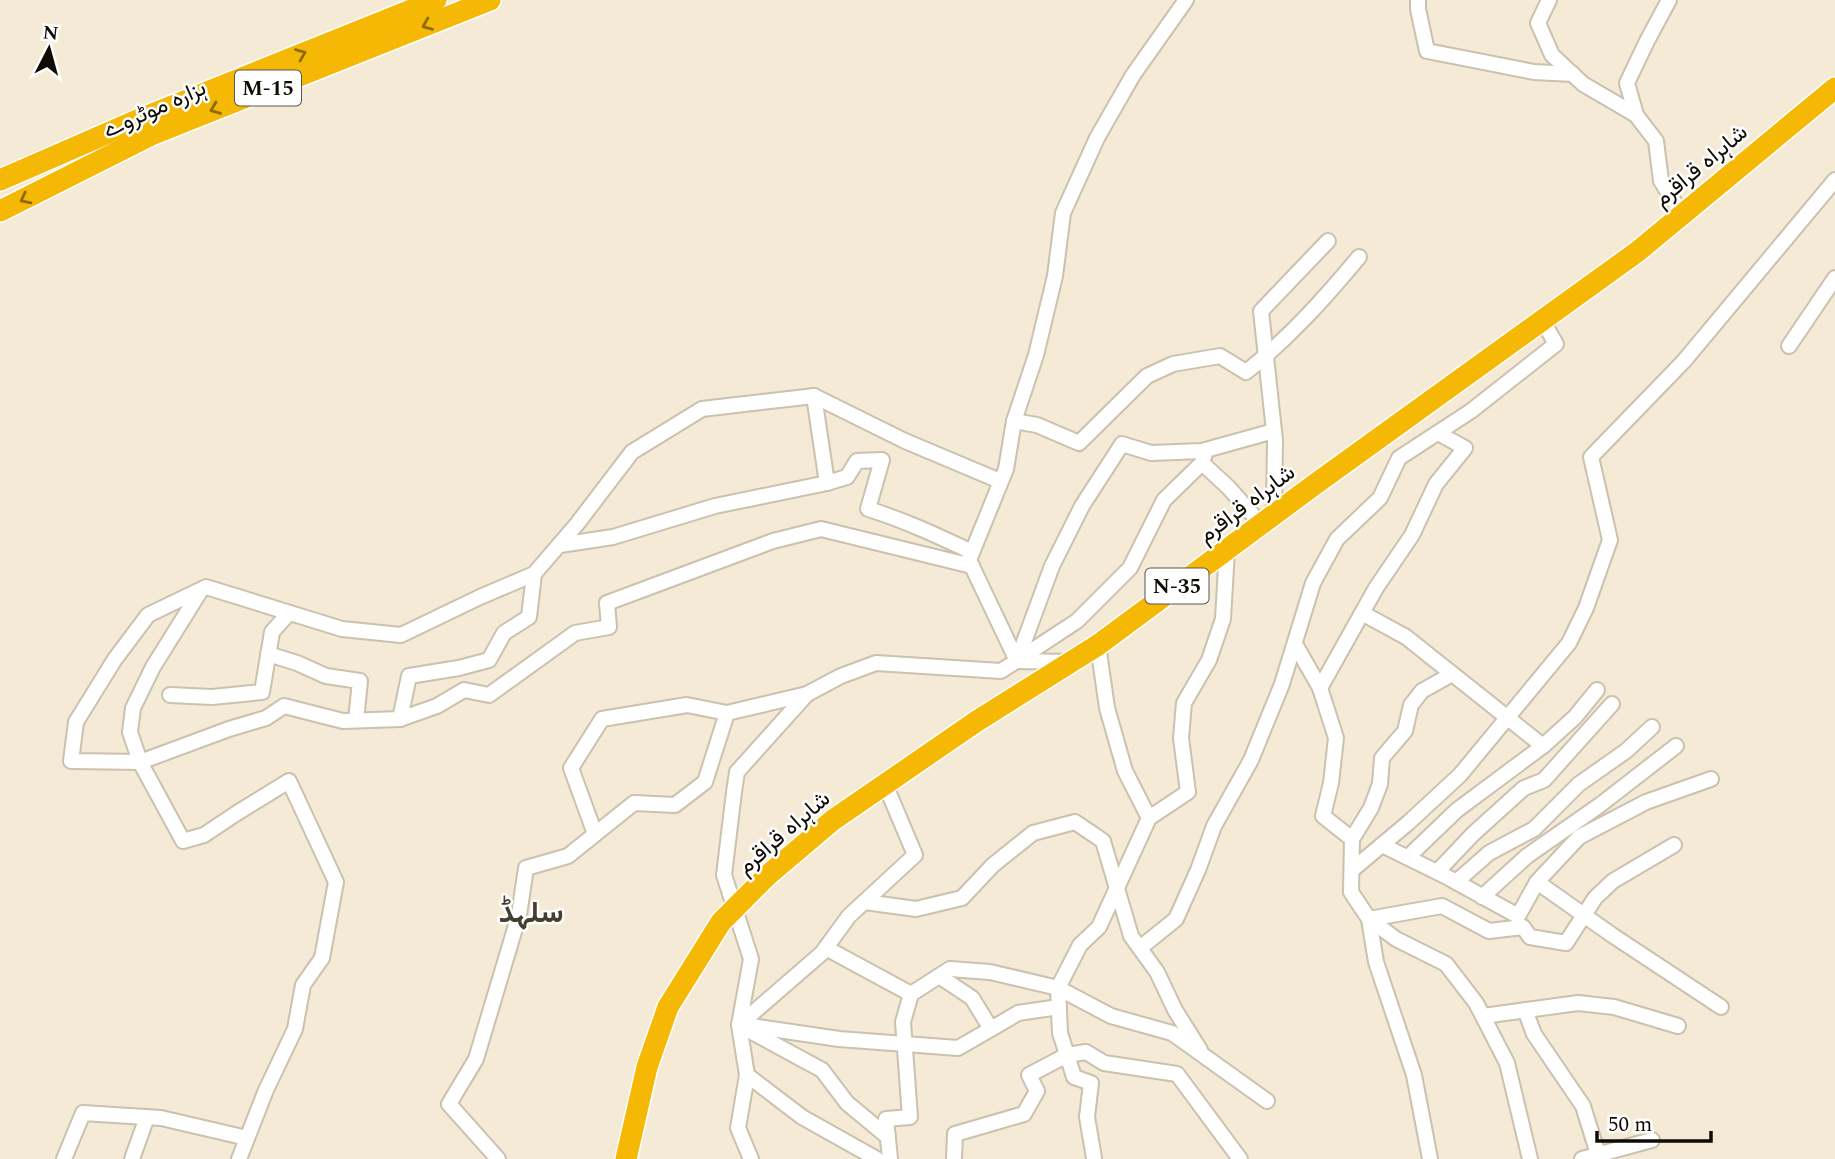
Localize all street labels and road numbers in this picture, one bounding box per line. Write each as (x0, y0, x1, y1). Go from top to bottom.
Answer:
road number: M-15 (235, 70, 301, 106)
street label: ہزارہ موٹروے (97, 71, 212, 148)
street label: شاہراہ قراقرم (1646, 116, 1756, 216)
street label: شاہراہ قراقرم (1191, 456, 1303, 553)
road number: N-35 (1146, 568, 1208, 604)
street label: شاہراہ قراقرم (729, 782, 839, 884)

